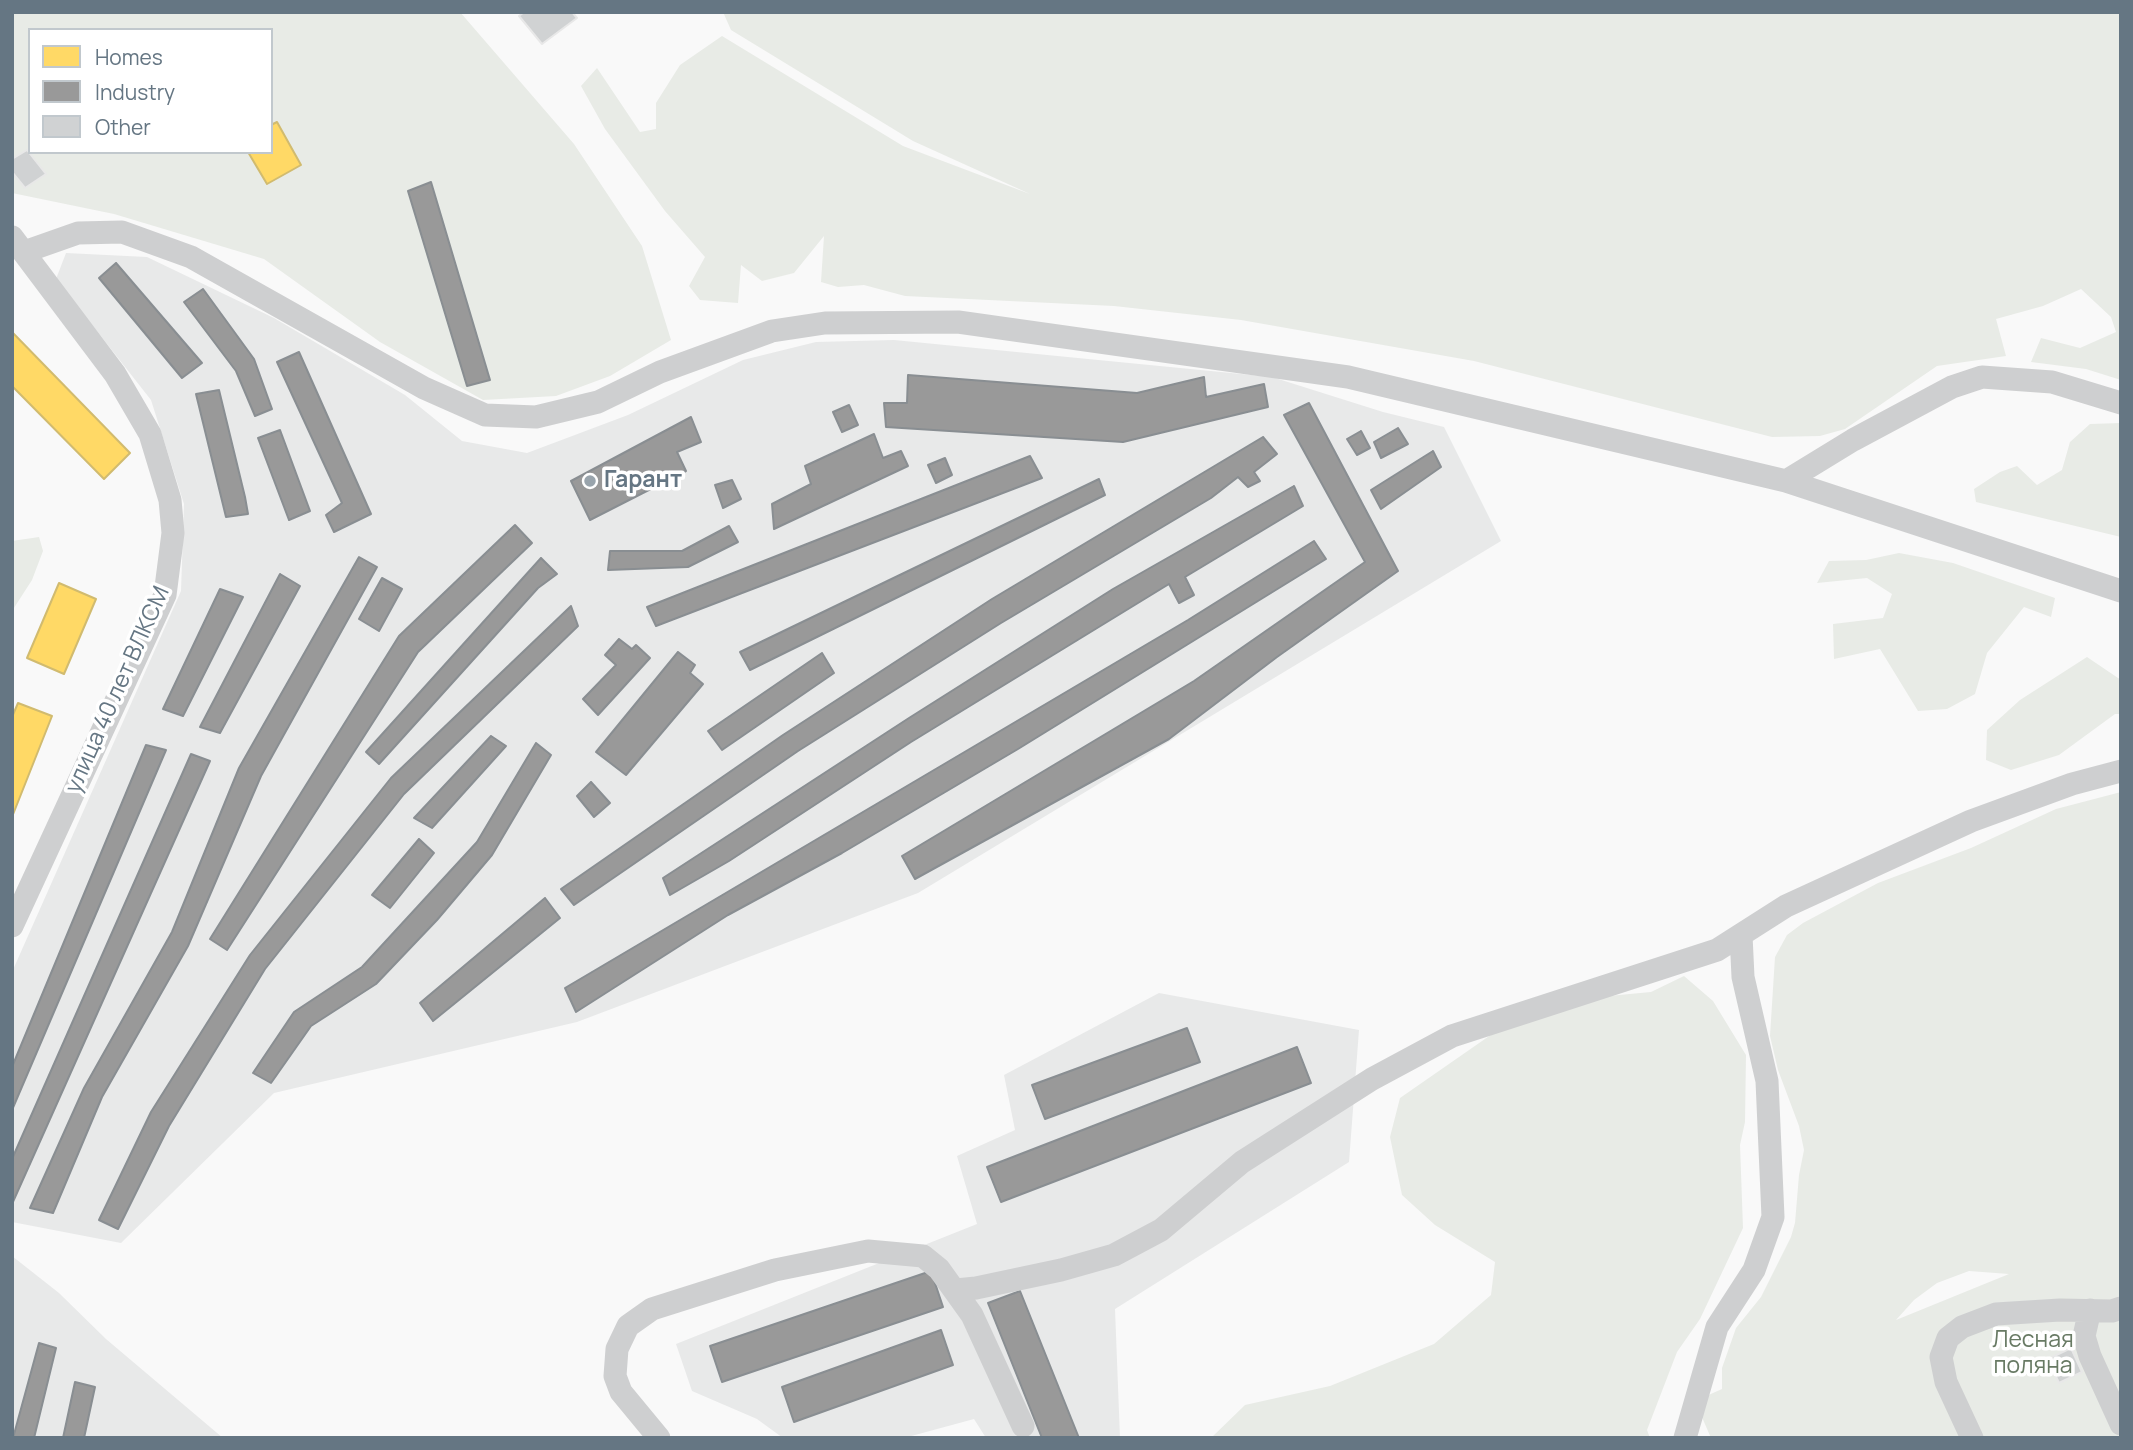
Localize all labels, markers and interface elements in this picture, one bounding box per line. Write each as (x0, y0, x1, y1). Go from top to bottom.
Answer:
legend (28, 28, 273, 154)
text: Homes (95, 43, 163, 71)
text: Industry (95, 78, 175, 106)
text: Other (95, 113, 151, 141)
place label: Гарант (604, 467, 682, 495)
marker: Гарант (582, 473, 598, 489)
street label: улица 40 лет ВЛКСМ (60, 582, 176, 798)
park label: Лесная поляна (1992, 1327, 2074, 1381)

